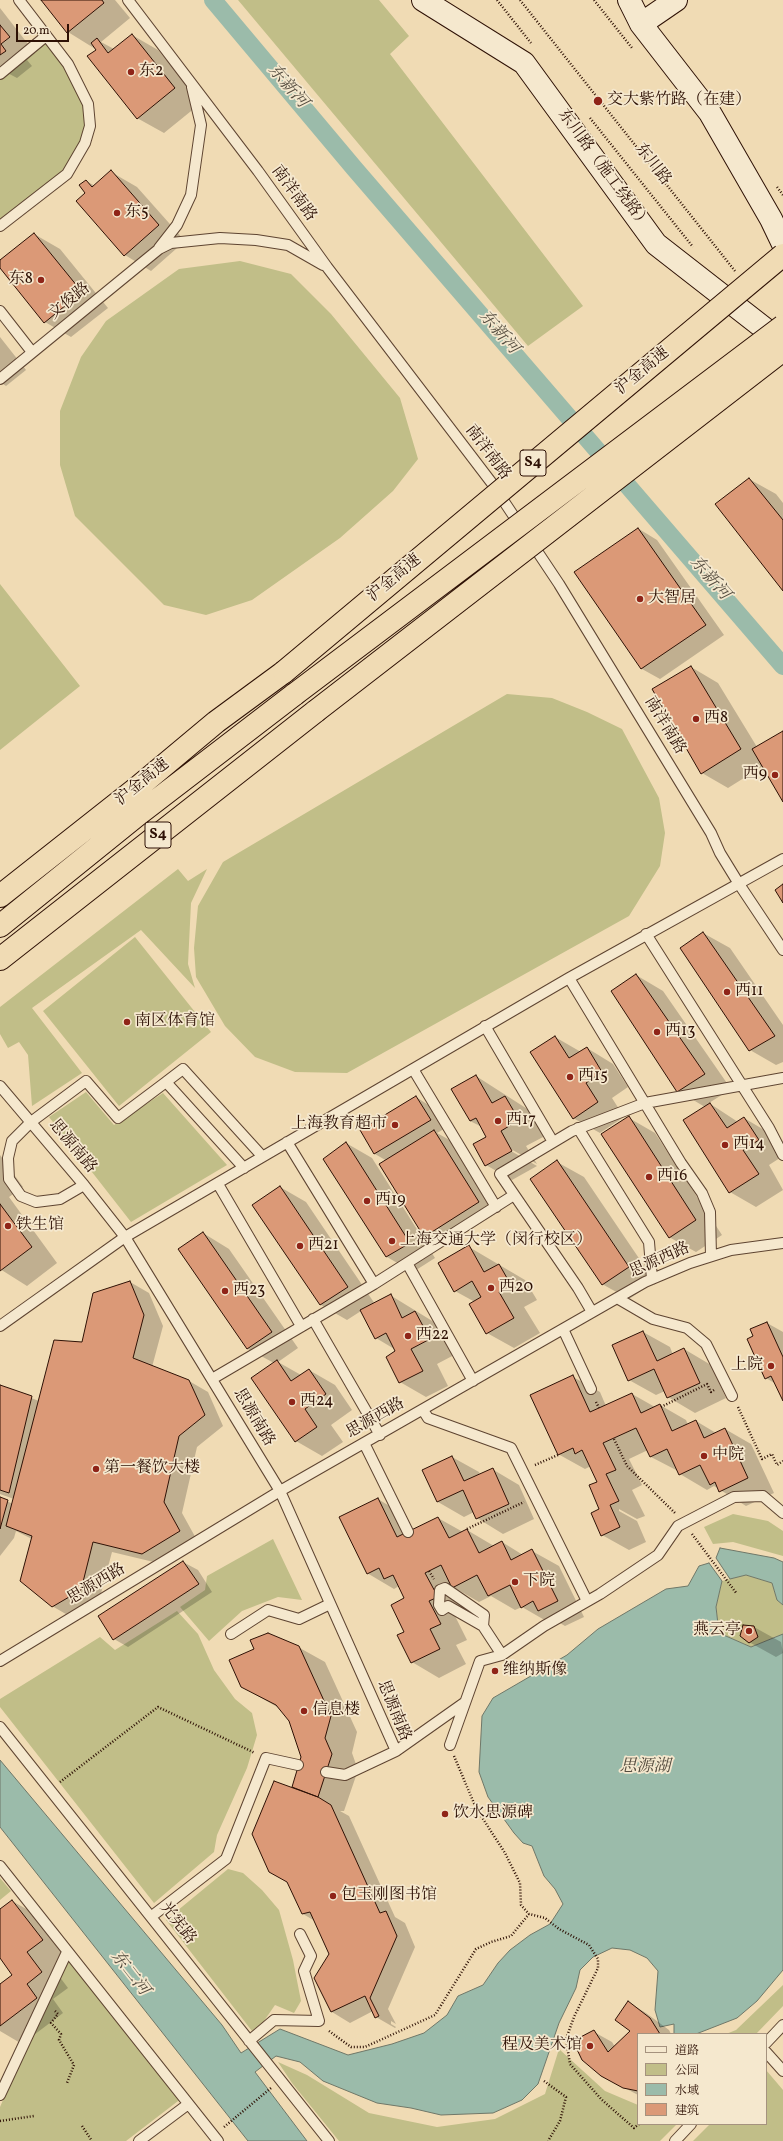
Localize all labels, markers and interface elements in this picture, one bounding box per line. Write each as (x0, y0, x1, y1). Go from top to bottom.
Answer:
scale bar (18, 16, 71, 42)
text: 20 m (23, 23, 50, 39)
water label: 东新河 (263, 61, 311, 113)
place label: 东2 (139, 62, 164, 82)
marker: 东2 (126, 67, 136, 77)
place label: 交大紫竹路（在建） (607, 91, 751, 111)
marker: 交大紫竹路（在建） (592, 95, 604, 107)
street label: 东川路（施工绕路） (553, 106, 653, 234)
street label: 东川路 (630, 140, 674, 190)
street label: 南洋南路 (266, 162, 320, 226)
place label: 东5 (125, 203, 149, 223)
marker: 东5 (112, 208, 122, 218)
place label: 东8 (9, 270, 33, 290)
marker: 东8 (36, 275, 46, 285)
street label: 文俊路 (45, 279, 95, 325)
water label: 东新河 (474, 307, 522, 359)
street label: 沪金高速 (612, 344, 674, 400)
street label: 南洋南路 (460, 422, 514, 484)
road number: S4 (520, 450, 546, 476)
street label: 沪金高速 (364, 551, 426, 607)
water label: 东新河 (685, 553, 733, 605)
place label: 大智居 (648, 589, 696, 609)
marker: 大智居 (635, 594, 645, 604)
street label: 南洋南路 (639, 694, 689, 758)
place label: 西8 (704, 709, 728, 729)
marker: 西8 (691, 714, 701, 724)
street label: 沪金高速 (112, 755, 174, 811)
place label: 西9 (743, 765, 767, 785)
marker: 西9 (770, 770, 780, 780)
road number: S4 (145, 822, 171, 848)
place label: 西11 (735, 982, 763, 1002)
marker: 西11 (722, 987, 732, 997)
place label: 南区体育馆 (135, 1012, 215, 1032)
marker: 南区体育馆 (122, 1017, 132, 1027)
place label: 西13 (665, 1022, 695, 1042)
marker: 西13 (652, 1027, 662, 1037)
place label: 西15 (578, 1067, 608, 1087)
marker: 西15 (565, 1072, 575, 1082)
place label: 西17 (506, 1111, 536, 1131)
place label: 上海教育超市 (291, 1115, 387, 1135)
street label: 思源南路 (44, 1116, 100, 1178)
marker: 西17 (493, 1116, 503, 1126)
marker: 上海教育超市 (390, 1120, 400, 1130)
place label: 西14 (733, 1135, 765, 1155)
marker: 西14 (720, 1140, 730, 1150)
place label: 西16 (657, 1167, 687, 1187)
marker: 西16 (644, 1172, 654, 1182)
place label: 西19 (375, 1191, 406, 1211)
marker: 西19 (362, 1196, 372, 1206)
place label: 铁生馆 (16, 1216, 64, 1236)
marker: 铁生馆 (3, 1221, 13, 1231)
place label: 上海交通大学（闵行校区） (400, 1231, 592, 1251)
place label: 西21 (308, 1236, 339, 1256)
marker: 上海交通大学（闵行校区） (387, 1236, 397, 1246)
street label: 思源西路 (627, 1239, 693, 1283)
marker: 西21 (295, 1241, 305, 1251)
place label: 西20 (499, 1278, 533, 1298)
place label: 西23 (233, 1281, 265, 1301)
marker: 西20 (486, 1283, 496, 1293)
marker: 西23 (220, 1286, 230, 1296)
place label: 西22 (416, 1326, 449, 1346)
marker: 西22 (403, 1331, 413, 1341)
place label: 上院 (731, 1356, 763, 1376)
marker: 上院 (766, 1361, 776, 1371)
street label: 思源南路 (228, 1386, 278, 1450)
place label: 西24 (300, 1392, 334, 1412)
street label: 思源西路 (343, 1395, 409, 1443)
marker: 西24 (287, 1397, 297, 1407)
place label: 中院 (712, 1446, 744, 1466)
marker: 中院 (699, 1451, 709, 1461)
place label: 第一餐饮大楼 (104, 1459, 200, 1479)
marker: 第一餐饮大楼 (91, 1464, 101, 1474)
street label: 思源西路 (65, 1560, 129, 1610)
place label: 下院 (523, 1572, 555, 1592)
marker: 下院 (510, 1577, 520, 1587)
place label: 燕云亭 (693, 1621, 741, 1641)
marker: 燕云亭 (744, 1626, 754, 1636)
place label: 维纳斯像 (503, 1661, 567, 1681)
marker: 维纳斯像 (490, 1666, 500, 1676)
street label: 思源南路 (372, 1678, 414, 1744)
place label: 信息楼 (312, 1701, 360, 1721)
marker: 信息楼 (299, 1706, 309, 1716)
water label: 思源湖 (620, 1758, 670, 1778)
place label: 饮水思源碑 (453, 1804, 533, 1824)
marker: 饮水思源碑 (440, 1809, 450, 1819)
place label: 包玉刚图书馆 (341, 1886, 437, 1906)
marker: 包玉刚图书馆 (328, 1891, 338, 1901)
street label: 光宪路 (155, 1899, 199, 1949)
water label: 东二河 (105, 1948, 153, 2000)
legend (637, 2033, 767, 2125)
place label: 程及美术馆 (502, 2036, 582, 2056)
marker: 程及美术馆 (585, 2041, 595, 2051)
text: 道路 (675, 2043, 699, 2059)
text: 公园 (675, 2063, 699, 2079)
text: 水域 (675, 2083, 699, 2099)
text: 建筑 (675, 2103, 699, 2119)

